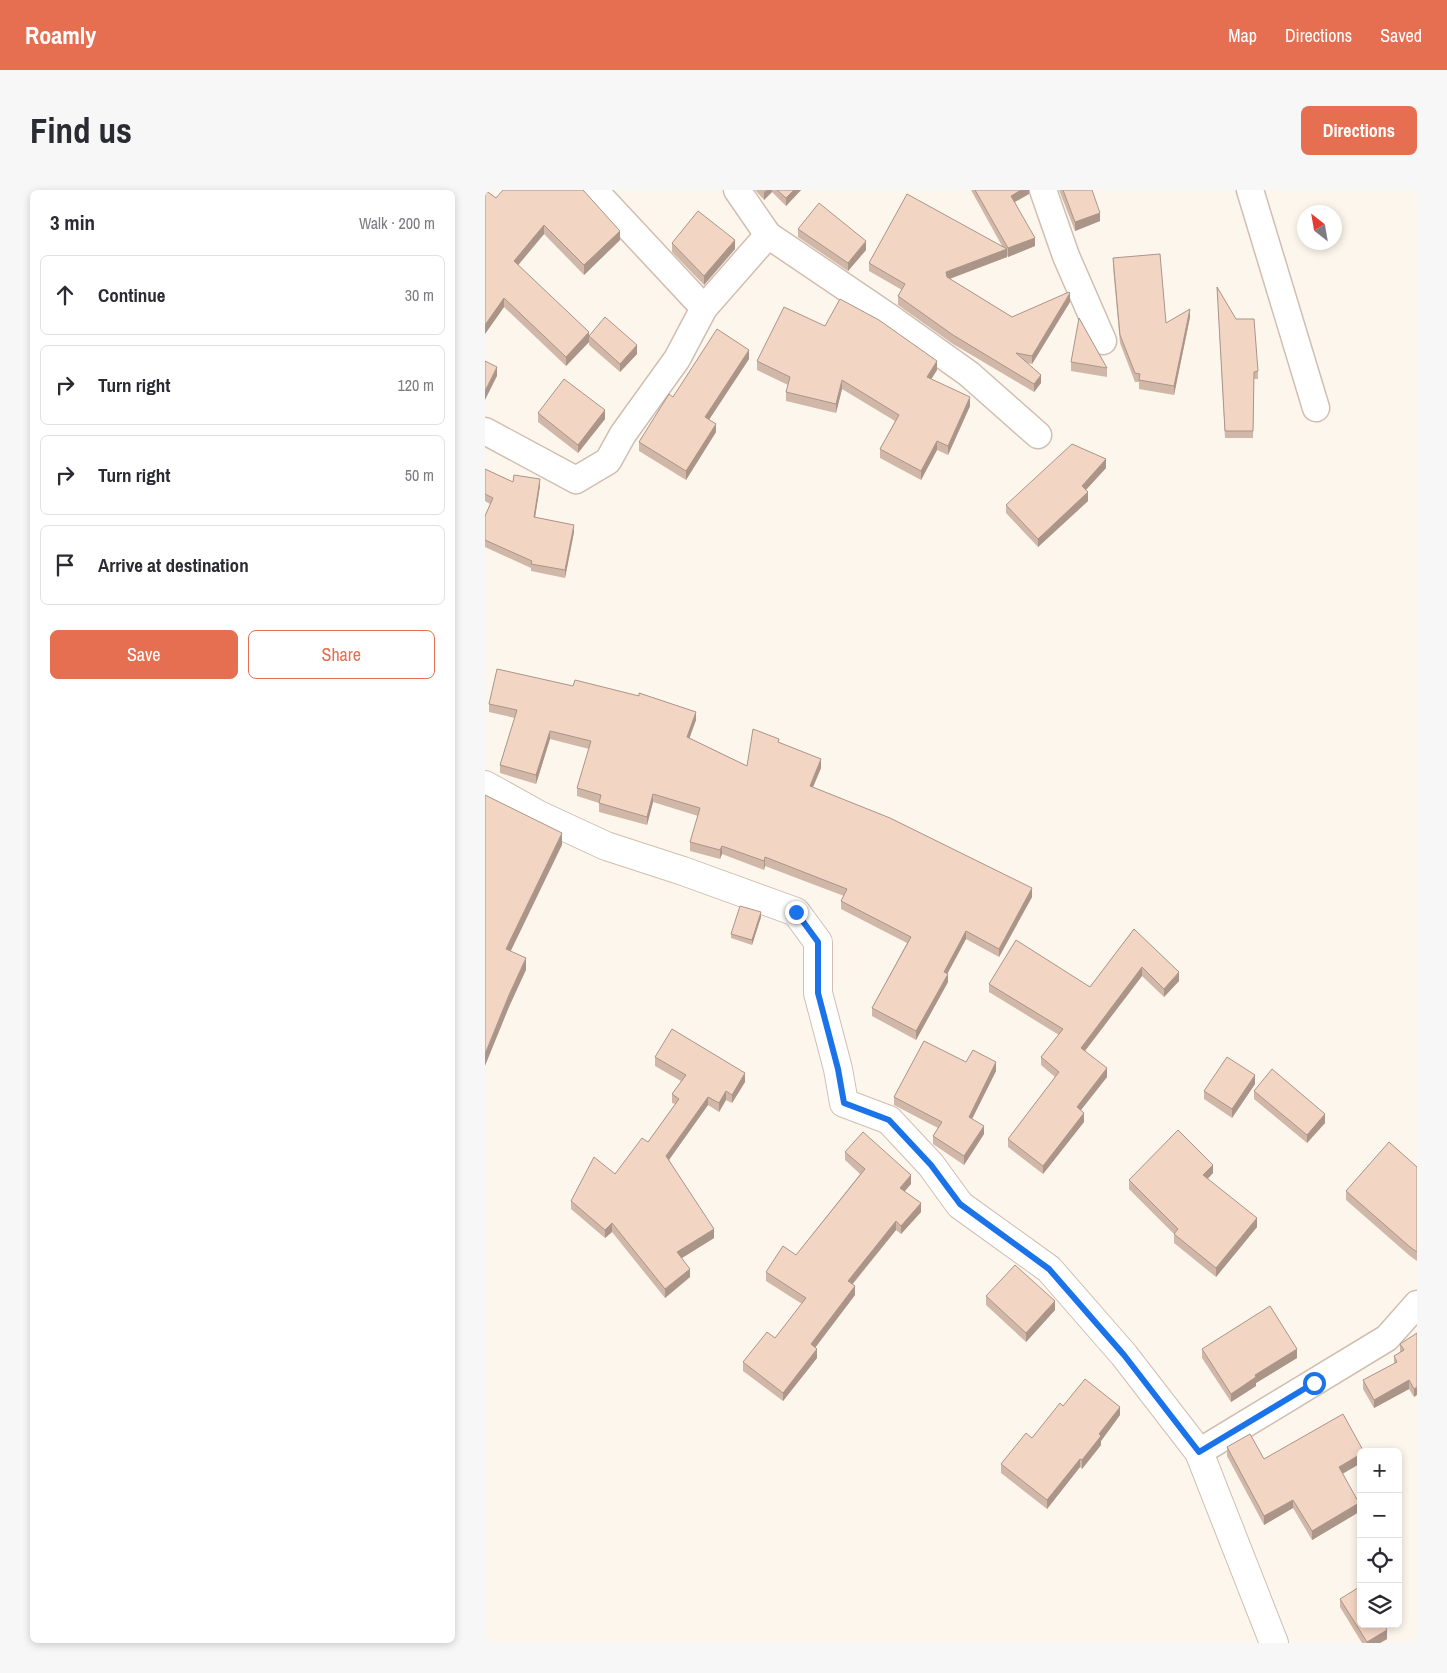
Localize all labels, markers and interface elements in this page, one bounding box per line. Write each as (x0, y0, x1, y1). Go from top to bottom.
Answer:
text: Roamly (25, 19, 96, 51)
text: Map (1228, 23, 1257, 48)
text: Directions (1285, 23, 1352, 48)
text: Saved (1380, 23, 1422, 48)
button: Directions (1301, 106, 1417, 155)
text: Find us (30, 107, 132, 154)
north arrow (1297, 205, 1342, 250)
text: 3 min (50, 208, 95, 237)
text: Walk · 200 m (359, 212, 435, 234)
icon: ahead (51, 281, 79, 309)
text: Continue (98, 282, 166, 308)
text: 30 m (405, 284, 434, 306)
icon: right (51, 371, 79, 399)
text: Turn right (98, 372, 170, 398)
text: 120 m (398, 374, 434, 396)
icon: right (51, 461, 79, 489)
text: Turn right (98, 462, 170, 488)
text: 50 m (405, 464, 434, 486)
icon: arrive (51, 551, 79, 579)
text: Arrive at destination (98, 552, 249, 578)
button: Save (50, 630, 238, 679)
button: Share (248, 630, 435, 679)
route end (785, 901, 808, 924)
route start (1303, 1372, 1326, 1395)
map controls (1357, 1448, 1402, 1628)
button: + (1357, 1448, 1402, 1493)
button: − (1357, 1493, 1402, 1538)
button: locate (1357, 1538, 1402, 1583)
button: layers (1357, 1583, 1402, 1628)

